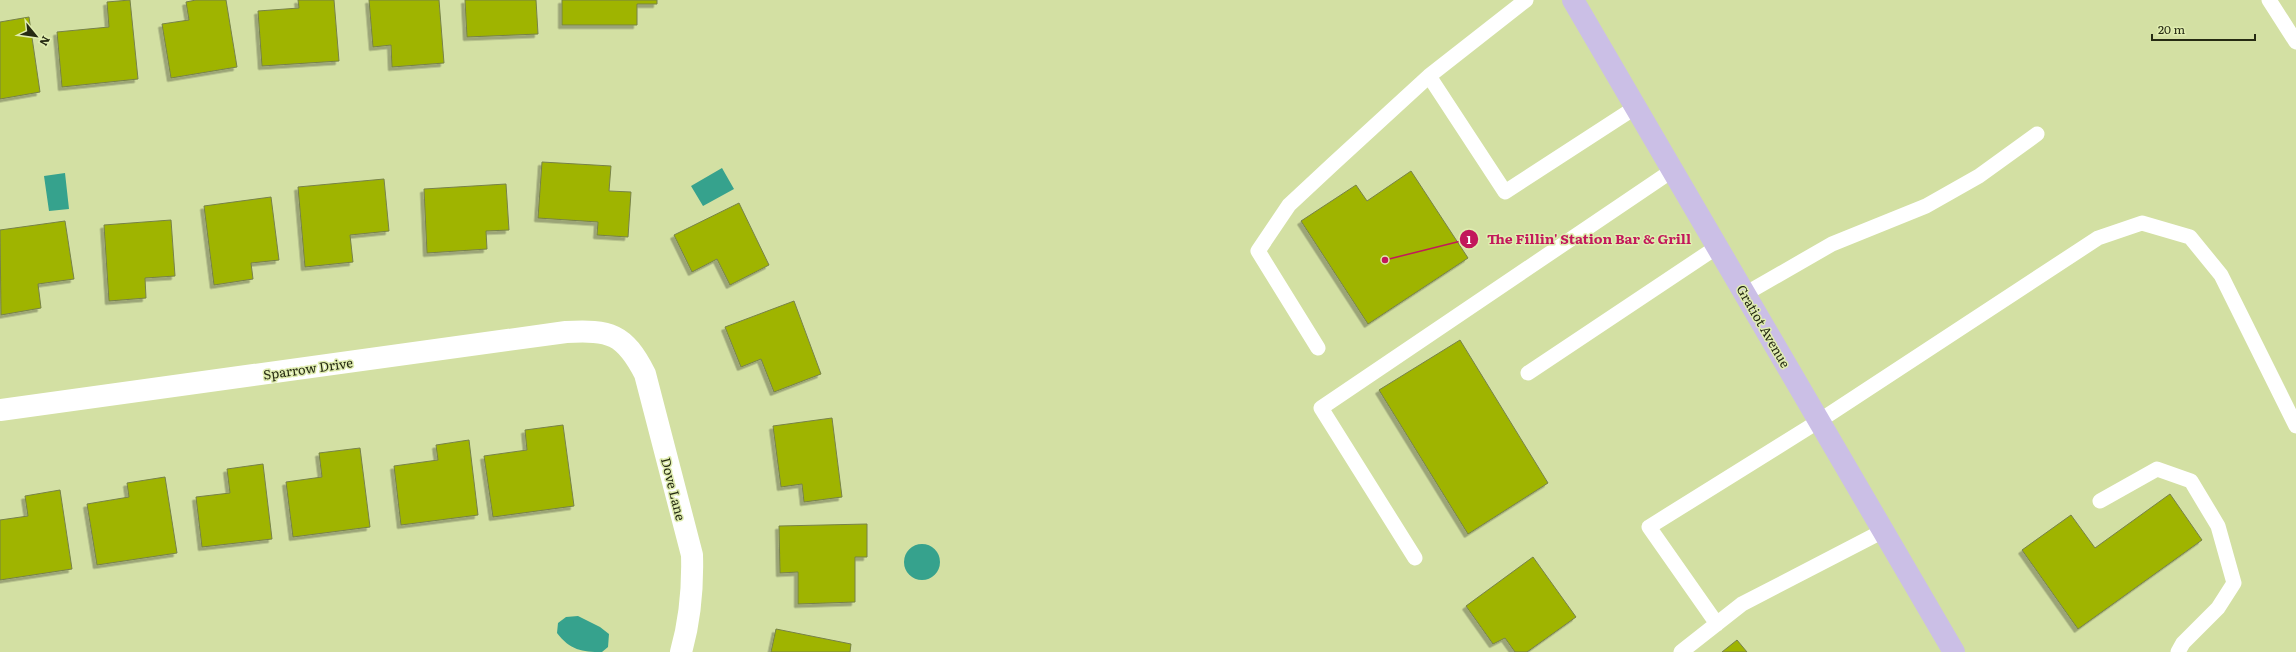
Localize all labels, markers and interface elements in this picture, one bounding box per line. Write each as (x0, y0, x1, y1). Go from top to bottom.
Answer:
north arrow (16, 16, 56, 56)
scale bar (2152, 16, 2255, 42)
text: 20 m (2158, 20, 2185, 38)
text: N (36, 33, 55, 49)
callout: The Fillin' Station Bar & Grill (1459, 226, 1699, 252)
text: The Fillin' Station Bar & Grill (1487, 228, 1691, 248)
text: 1 (1467, 230, 1472, 248)
street label: Gratiot Avenue (1733, 281, 1796, 371)
street label: Sparrow Drive (262, 352, 354, 384)
street label: Dove Lane (657, 455, 691, 523)

